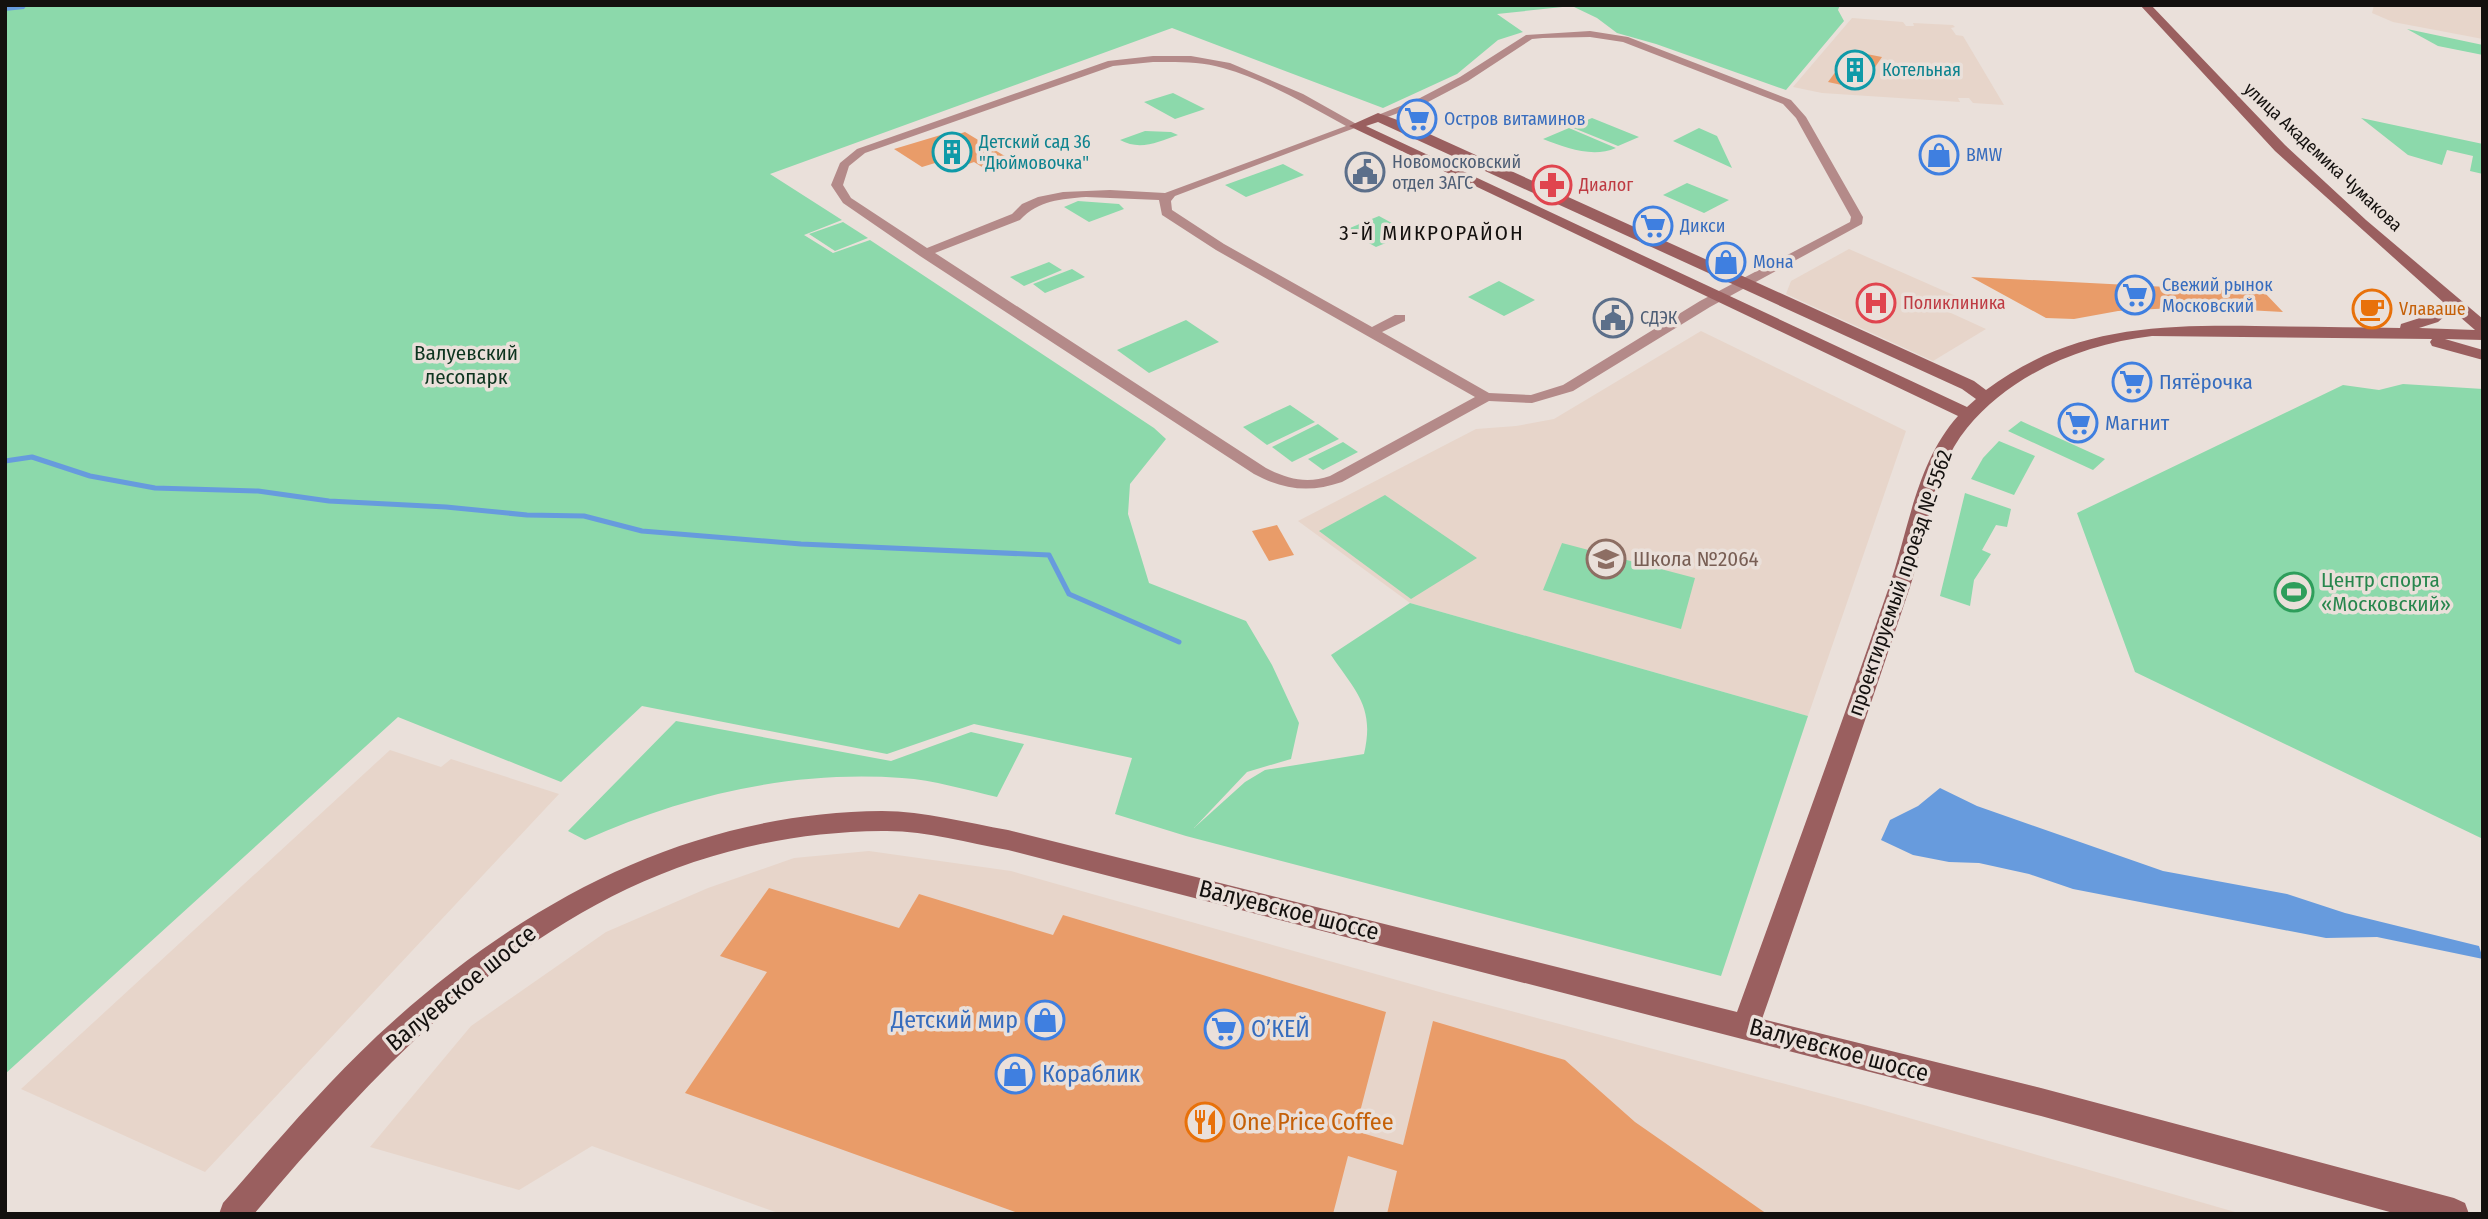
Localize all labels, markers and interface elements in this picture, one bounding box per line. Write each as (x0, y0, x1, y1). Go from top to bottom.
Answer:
building icon: Котельная (1834, 49, 1876, 91)
place label: Котельная (1882, 59, 1961, 81)
street label: улица Академика Чумакова (2239, 78, 2407, 236)
supermarket icon: Остров витаминов (1396, 98, 1438, 140)
place label: Остров витаминов (1444, 108, 1586, 130)
building icon: Детский сад 36 "Дюймовочка" (931, 131, 973, 173)
place label: Детский сад 36 "Дюймовочка" (978, 131, 1091, 174)
shop icon: BMW (1918, 134, 1960, 176)
place label: BMW (1966, 144, 2003, 166)
public building icon: Новомосковский отдел ЗАГС (1344, 151, 1386, 193)
place label: Новомосковский отдел ЗАГС (1392, 151, 1521, 194)
pharmacy icon: Диалог (1531, 164, 1573, 206)
place label: Диалог (1578, 174, 1633, 196)
supermarket icon: Дикси (1632, 205, 1674, 247)
place label: Дикси (1679, 215, 1725, 237)
district label: 3-Й МИКРОРАЙОН (1339, 220, 1525, 246)
shop icon: Мона (1705, 241, 1747, 283)
place label: Мона (1753, 251, 1794, 273)
supermarket icon: Свежий рынок Московский (2114, 274, 2156, 316)
place label: Свежий рынок Московский (2162, 274, 2273, 317)
hospital icon: Поликлиника (1855, 282, 1897, 324)
cafe icon: Vлаваше (2351, 288, 2393, 330)
place label: Поликлиника (1903, 292, 2006, 314)
public building icon: СДЭК (1592, 297, 1634, 339)
place label: Vлаваше (2399, 298, 2466, 320)
place label: СДЭК (1640, 307, 1678, 329)
park label: Валуевский лесопарк (414, 340, 518, 390)
supermarket icon: Пятёрочка (2111, 361, 2153, 403)
place label: Пятёрочка (2159, 369, 2253, 395)
supermarket icon: Магнит (2057, 402, 2099, 444)
place label: Магнит (2105, 410, 2170, 436)
street label: проектируемый проезд № 5562 (1842, 447, 1958, 719)
school or university icon: Школа №2064 (1585, 538, 1627, 580)
place label: Школа №2064 (1633, 546, 1759, 572)
place label: Центр спорта «Московский» (2321, 567, 2451, 617)
sports icon: Центр спорта «Московский» (2273, 571, 2315, 613)
street label: Валуевское шоссе (1196, 874, 1382, 946)
street label: Валуевское шоссе (381, 919, 541, 1057)
shop icon: Детский мир (1024, 999, 1066, 1041)
place label: Детский мир (890, 1006, 1018, 1034)
supermarket icon: О’КЕЙ (1203, 1008, 1245, 1050)
street label: Валуевское шоссе (1746, 1013, 1932, 1087)
place label: О’КЕЙ (1251, 1015, 1310, 1043)
shop icon: Кораблик (994, 1053, 1036, 1095)
place label: Кораблик (1042, 1060, 1141, 1088)
restaurant icon: One Price Coffee (1184, 1101, 1226, 1143)
place label: One Price Coffee (1232, 1108, 1394, 1136)

